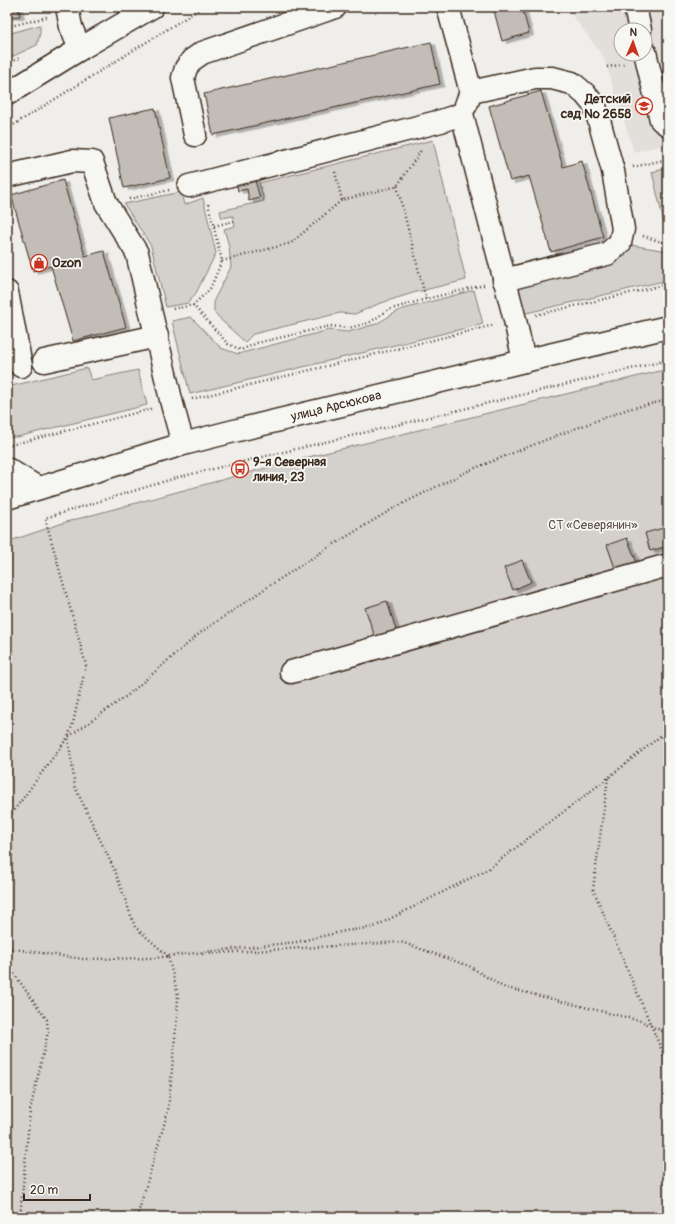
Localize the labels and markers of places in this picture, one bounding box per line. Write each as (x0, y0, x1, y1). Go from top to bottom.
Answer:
place label: Детский сад № 2658 (560, 91, 631, 122)
school or university icon: Детский сад № 2658 (634, 96, 654, 116)
shop icon: Ozon (29, 253, 49, 273)
place label: Ozon (52, 255, 82, 271)
place label: 9-я Северная линия, 23 (252, 454, 326, 485)
bus stop icon: 9-я Северная линия, 23 (230, 459, 250, 479)

